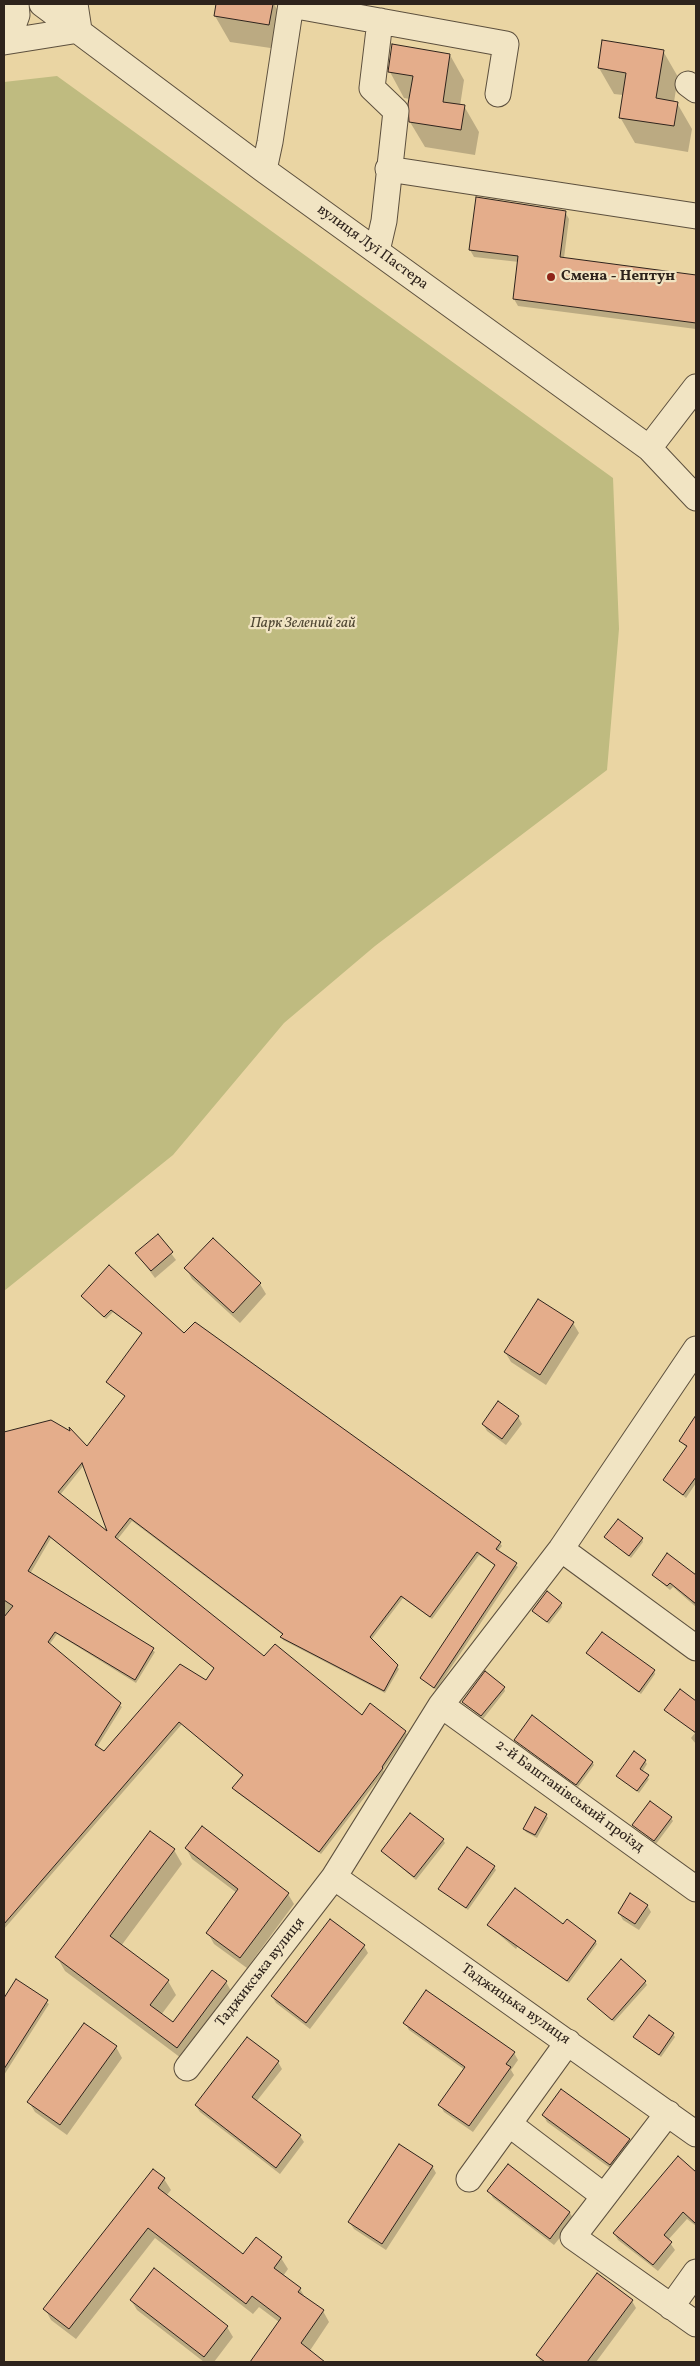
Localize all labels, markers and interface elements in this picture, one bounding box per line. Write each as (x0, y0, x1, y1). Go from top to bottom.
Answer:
street label: вулиця Луї Пастера (313, 201, 431, 295)
place label: Смена - Нептун (561, 268, 675, 286)
marker: Смена - Нептун (545, 271, 557, 283)
park label: Парк Зелений гай (250, 615, 356, 633)
street label: 2-й Баштанівський проїзд (491, 1737, 647, 1857)
street label: Таджикська вулиця (213, 1915, 309, 2031)
street label: Таджицька вулиця (457, 1961, 573, 2049)

